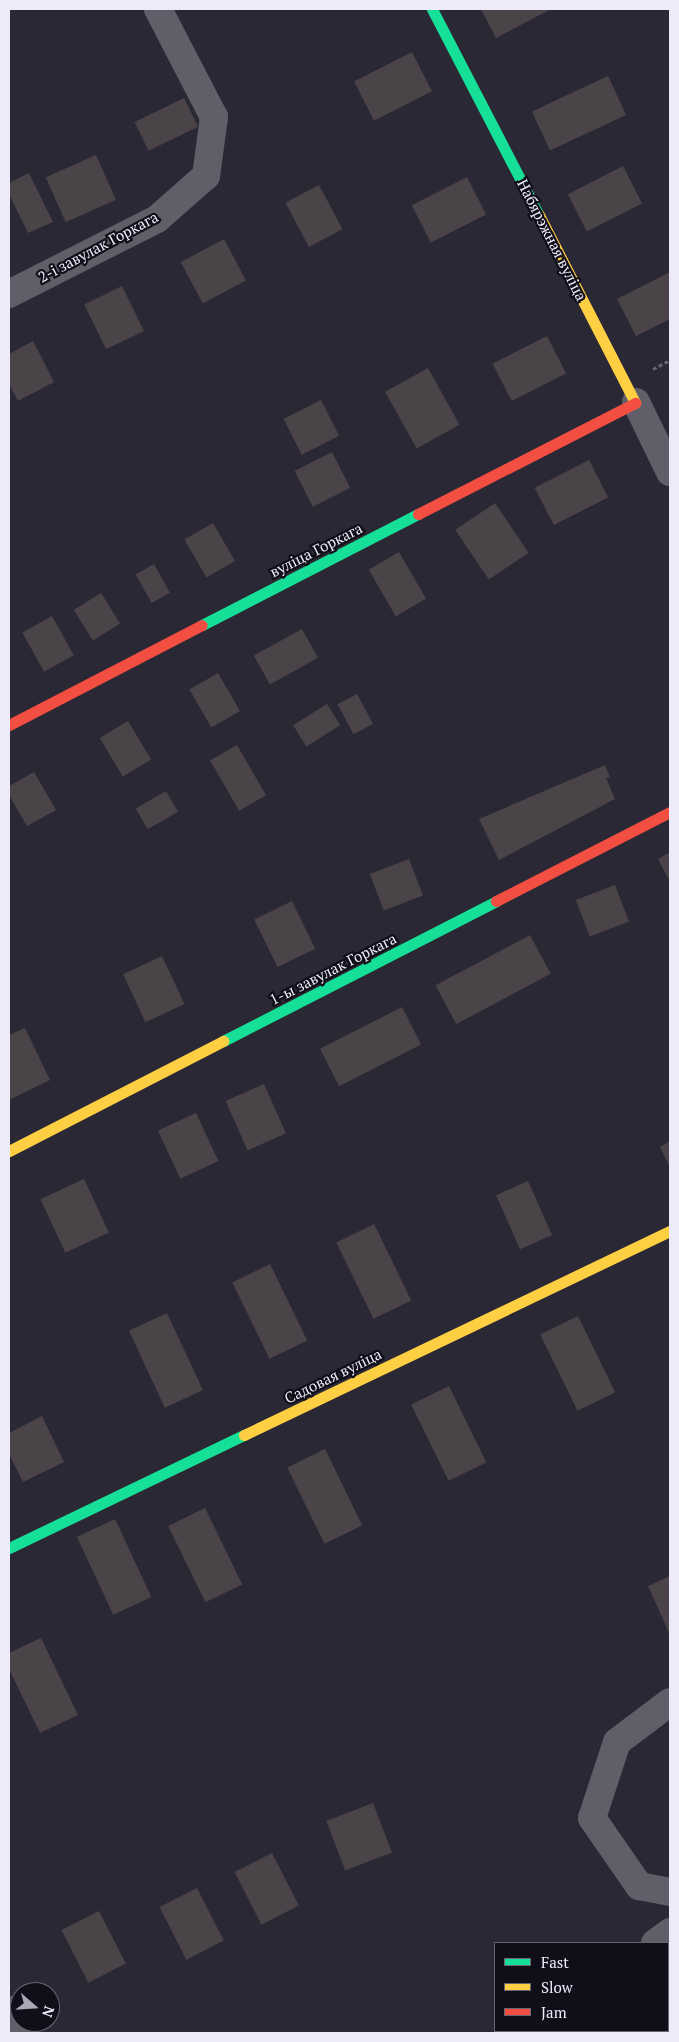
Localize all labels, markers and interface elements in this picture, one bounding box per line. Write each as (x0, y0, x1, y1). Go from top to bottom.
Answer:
street label: Набярэжная вуліца (514, 176, 590, 304)
street label: 2-і завулак Горкага (35, 208, 161, 286)
street label: вуліца Горкага (267, 519, 365, 581)
street label: 1-ы завулак Горкага (267, 929, 399, 1009)
street label: Садовая вуліца (282, 1345, 384, 1407)
legend (494, 1942, 669, 2032)
text: Fast (541, 1952, 569, 1972)
text: Slow (541, 1977, 573, 1997)
north arrow (10, 1982, 60, 2032)
text: Jam (541, 2002, 567, 2022)
text: N (38, 2004, 59, 2020)

